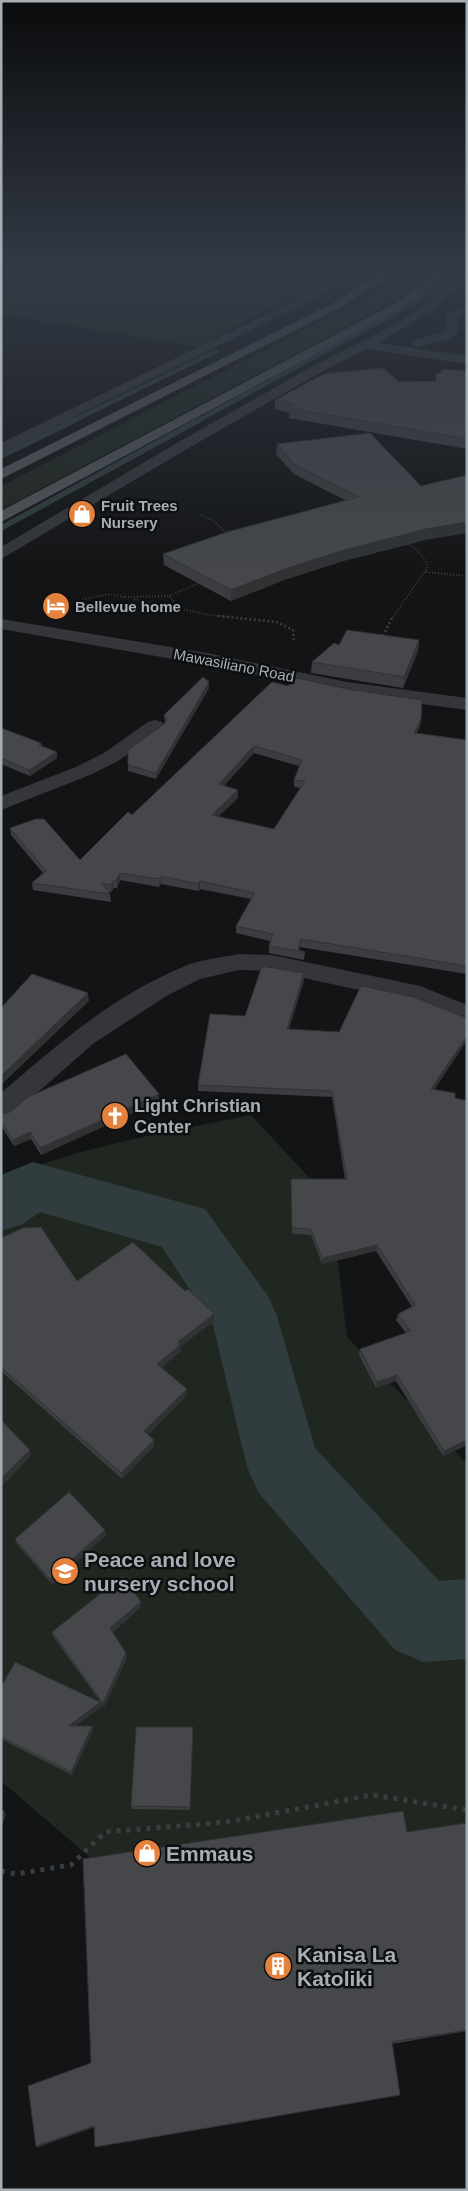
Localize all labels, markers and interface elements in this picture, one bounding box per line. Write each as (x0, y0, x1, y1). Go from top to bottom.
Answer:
place label: Fruit Trees Nursery (101, 497, 178, 531)
shop icon: Fruit Trees Nursery (67, 499, 97, 529)
hotel icon: Bellevue home (41, 591, 71, 621)
place label: Bellevue home (75, 598, 181, 615)
street label: Mawasiliano Road (172, 645, 296, 685)
place label: Light Christian Center (134, 1096, 261, 1137)
church icon: Light Christian Center (100, 1101, 130, 1131)
place label: Peace and love nursery school (84, 1548, 236, 1595)
school or university icon: Peace and love nursery school (50, 1556, 80, 1586)
shop icon: Emmaus (132, 1838, 162, 1868)
place label: Emmaus (166, 1842, 254, 1865)
place label: Kanisa La Katoliki (297, 1943, 397, 1990)
building icon: Kanisa La Katoliki (263, 1951, 293, 1981)

